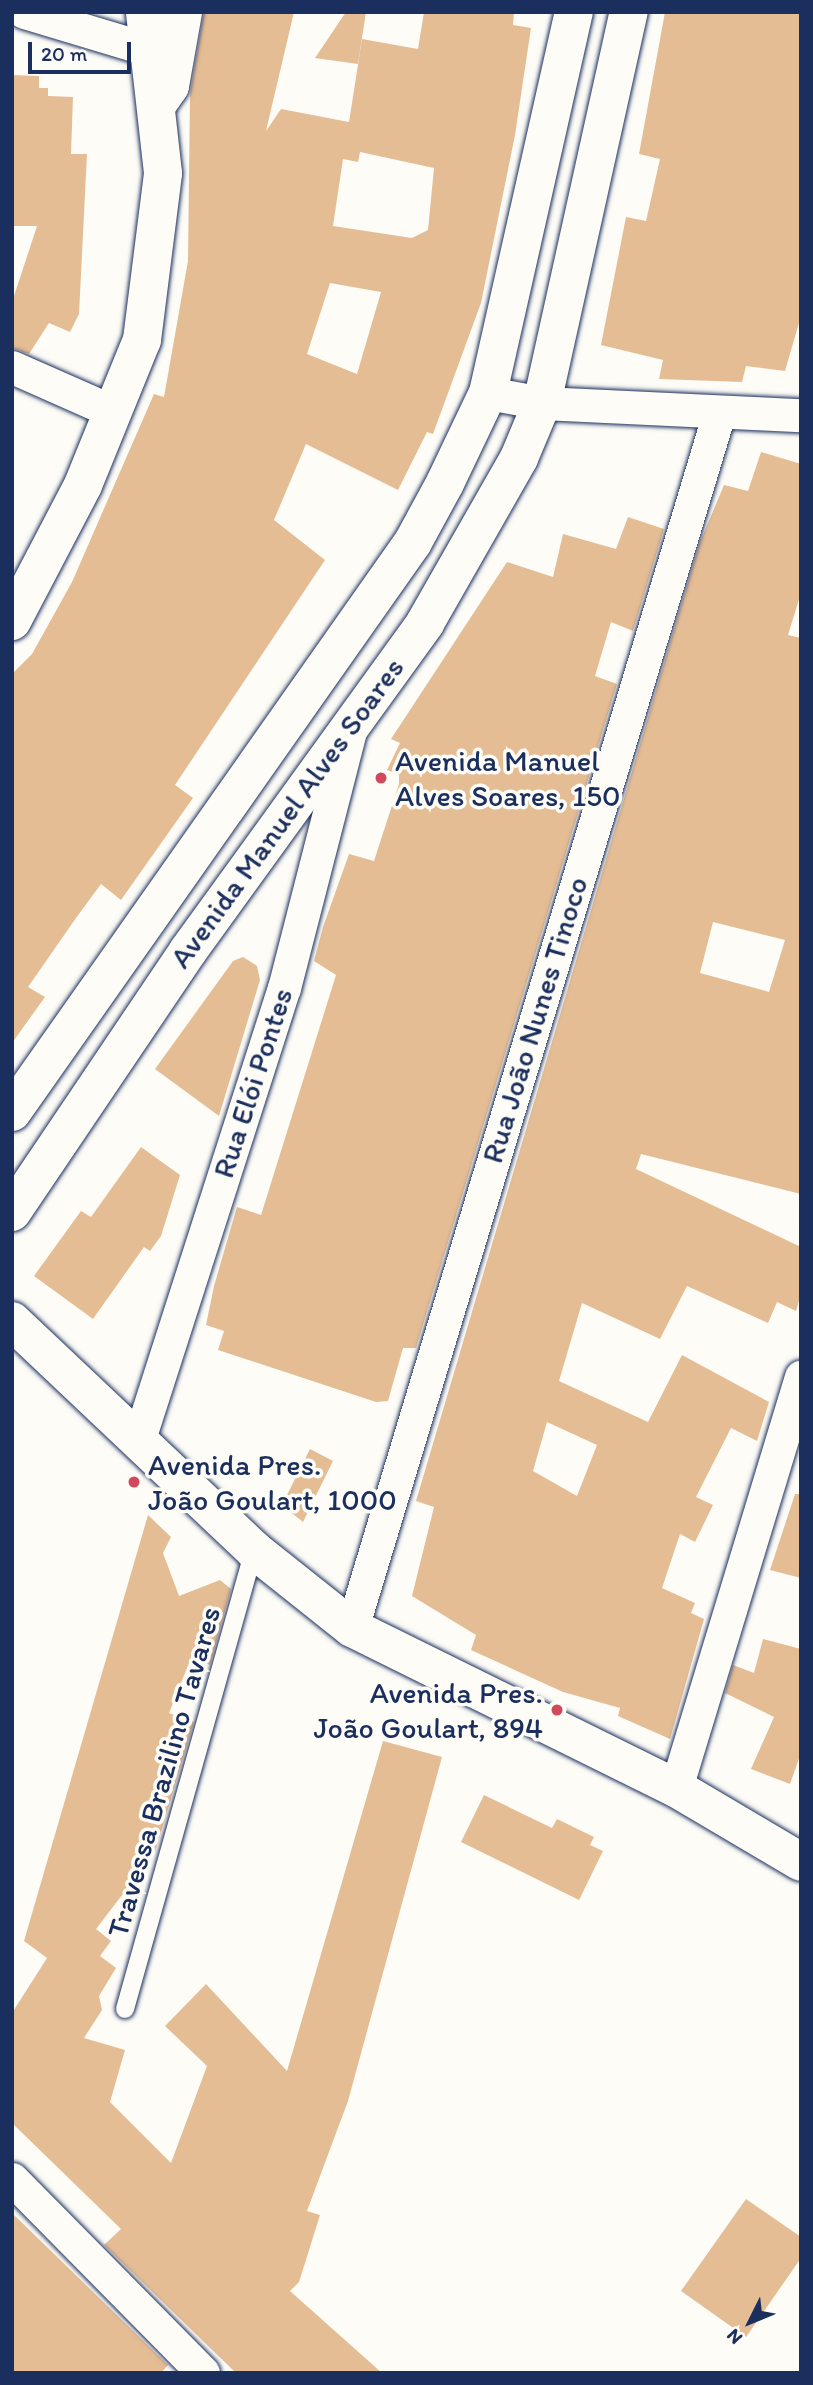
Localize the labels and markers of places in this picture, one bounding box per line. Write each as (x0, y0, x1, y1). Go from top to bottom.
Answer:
place label: Avenida Manuel Alves Soares, 150 (395, 743, 620, 814)
marker: Avenida Manuel Alves Soares, 150 (373, 770, 389, 786)
place label: Avenida Pres. João Goulart, 1000 (148, 1447, 397, 1518)
marker: Avenida Pres. João Goulart, 1000 (126, 1474, 142, 1490)
place label: Avenida Pres. João Goulart, 894 (313, 1675, 543, 1746)
marker: Avenida Pres. João Goulart, 894 (549, 1702, 565, 1718)

